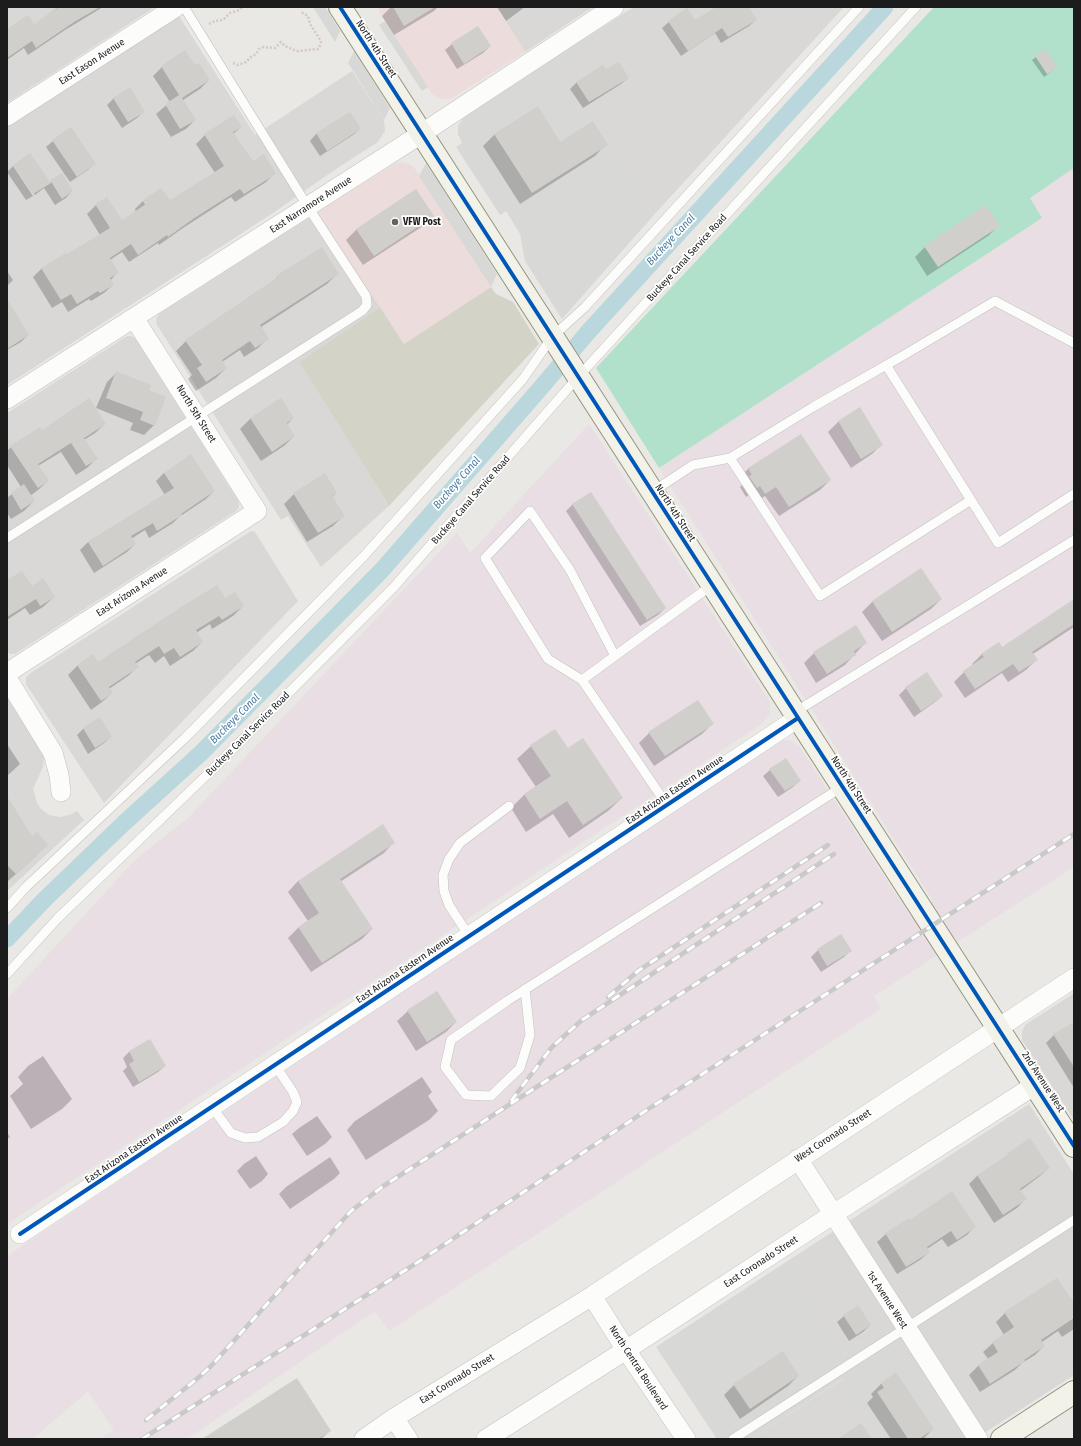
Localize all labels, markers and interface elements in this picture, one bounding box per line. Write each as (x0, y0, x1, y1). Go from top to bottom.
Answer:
street label: North 4th Street (353, 18, 399, 80)
street label: East Eason Avenue (57, 36, 127, 88)
street label: East Narramore Avenue (268, 174, 354, 236)
water label: Buckeye Canal (644, 212, 698, 268)
street label: Buckeye Canal Service Road (645, 212, 729, 304)
place label: VFW Post (403, 216, 441, 228)
marker: VFW Post (390, 217, 400, 227)
street label: North 5th Street (174, 383, 218, 445)
street label: Buckeye Canal Service Road (429, 453, 513, 547)
water label: Buckeye Canal (431, 454, 483, 512)
street label: North 4th Street (652, 482, 698, 544)
street label: East Arizona Avenue (94, 565, 170, 619)
street label: Buckeye Canal Service Road (204, 690, 292, 778)
water label: Buckeye Canal (207, 691, 263, 747)
street label: East Arizona Eastern Avenue (624, 753, 726, 827)
street label: North 4th Street (828, 754, 874, 816)
street label: East Arizona Eastern Avenue (354, 932, 456, 1006)
street label: 2nd Avenue West (1019, 1050, 1067, 1114)
street label: West Coronado Street (793, 1107, 873, 1165)
street label: East Arizona Eastern Avenue (83, 1112, 185, 1186)
street label: East Coronado Street (722, 1234, 800, 1290)
street label: 1st Avenue West (864, 1269, 910, 1331)
street label: North Central Boulevard (606, 1324, 670, 1412)
street label: East Coronado Street (418, 1351, 496, 1407)

